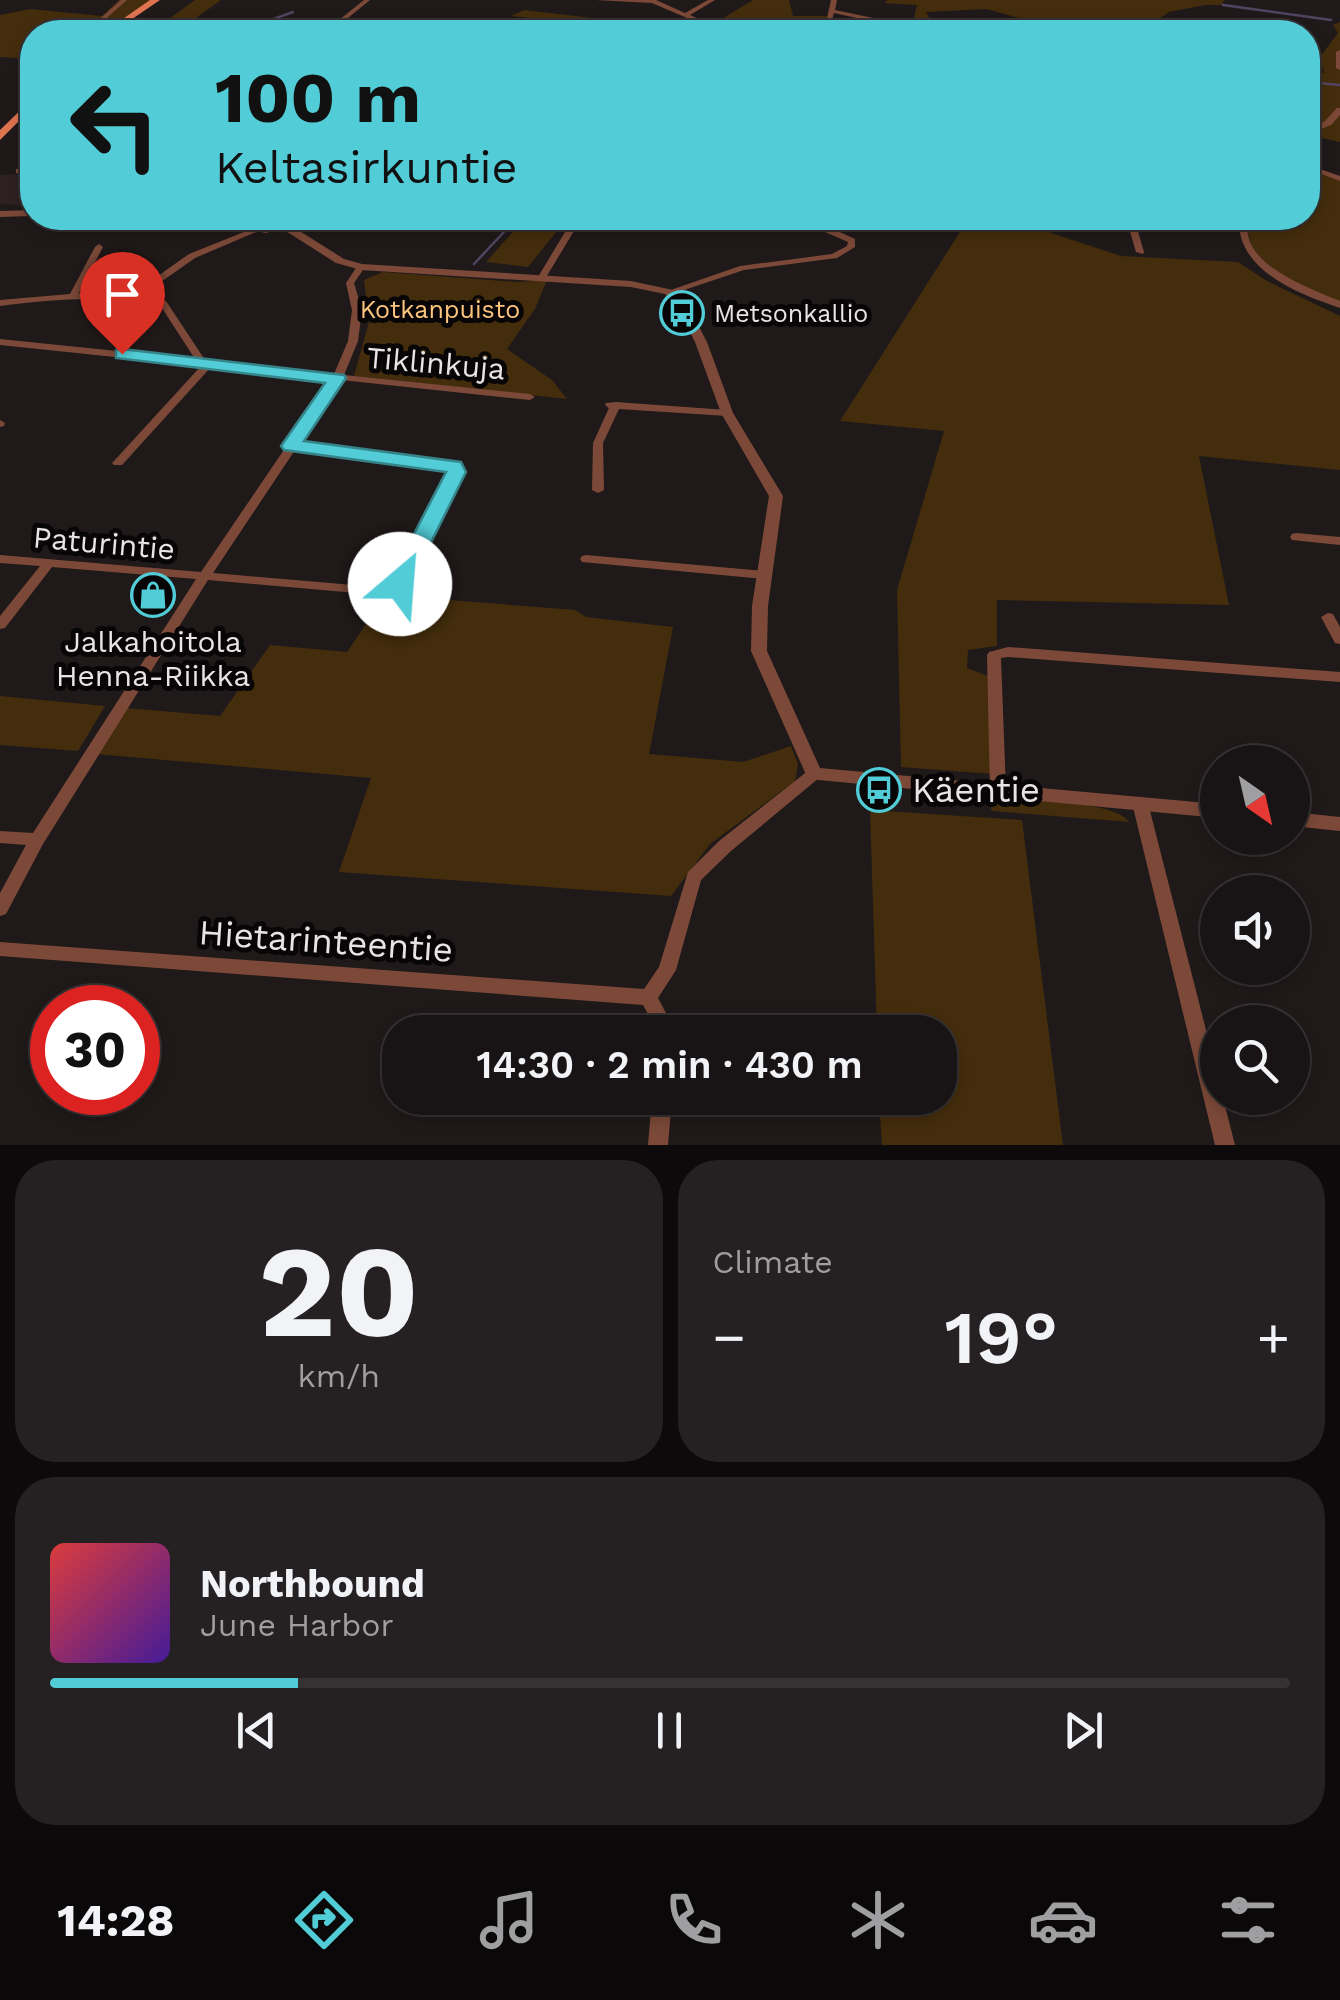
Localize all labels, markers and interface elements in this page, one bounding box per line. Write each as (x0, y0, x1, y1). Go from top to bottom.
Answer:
text: 100 m (215, 57, 421, 139)
icon: left (50, 60, 180, 190)
text: Keltasirkuntie (215, 141, 517, 194)
pin (80, 252, 165, 355)
icon: arrive (95, 267, 150, 322)
bus stop icon: Metsonkallio (659, 290, 705, 336)
park label: Kotkanpuisto (360, 295, 520, 324)
place label: Metsonkallio (714, 299, 868, 328)
street label: Tiklinkuja (365, 340, 507, 386)
street label: Paturintie (32, 519, 176, 567)
position arrow (348, 532, 452, 636)
shop icon: Jalkahoitola Henna-Riikka (130, 572, 176, 618)
place label: Jalkahoitola Henna-Riikka (56, 624, 250, 693)
north arrow (1200, 745, 1310, 855)
map controls (1200, 745, 1310, 1115)
bus stop icon: Käentie (856, 767, 902, 813)
place label: Käentie (912, 769, 1040, 811)
button: sound (1200, 875, 1310, 985)
street label: Hietarinteentie (197, 911, 455, 971)
speed limit sign: 30 (30, 985, 160, 1115)
button: search (1200, 1005, 1310, 1115)
text: 14:30 · 2 min · 430 m (476, 1043, 863, 1087)
text: 20 (258, 1215, 419, 1368)
text: Climate (713, 1243, 833, 1281)
text: 19° (944, 1293, 1058, 1381)
text: − (713, 1305, 746, 1369)
text: + (1257, 1305, 1290, 1369)
text: km/h (298, 1357, 380, 1395)
text: Northbound (200, 1562, 425, 1606)
text: June Harbor (200, 1606, 394, 1644)
icon: previous (229, 1703, 284, 1758)
icon: pause (642, 1703, 697, 1758)
icon: next (1056, 1703, 1111, 1758)
icon: directions (289, 1885, 359, 1955)
icon: music (474, 1885, 544, 1955)
icon: phone (659, 1885, 729, 1955)
icon: climate (843, 1885, 913, 1955)
icon: car (1028, 1885, 1098, 1955)
icon: filters (1213, 1885, 1283, 1955)
text: 14:28 (57, 1894, 174, 1947)

